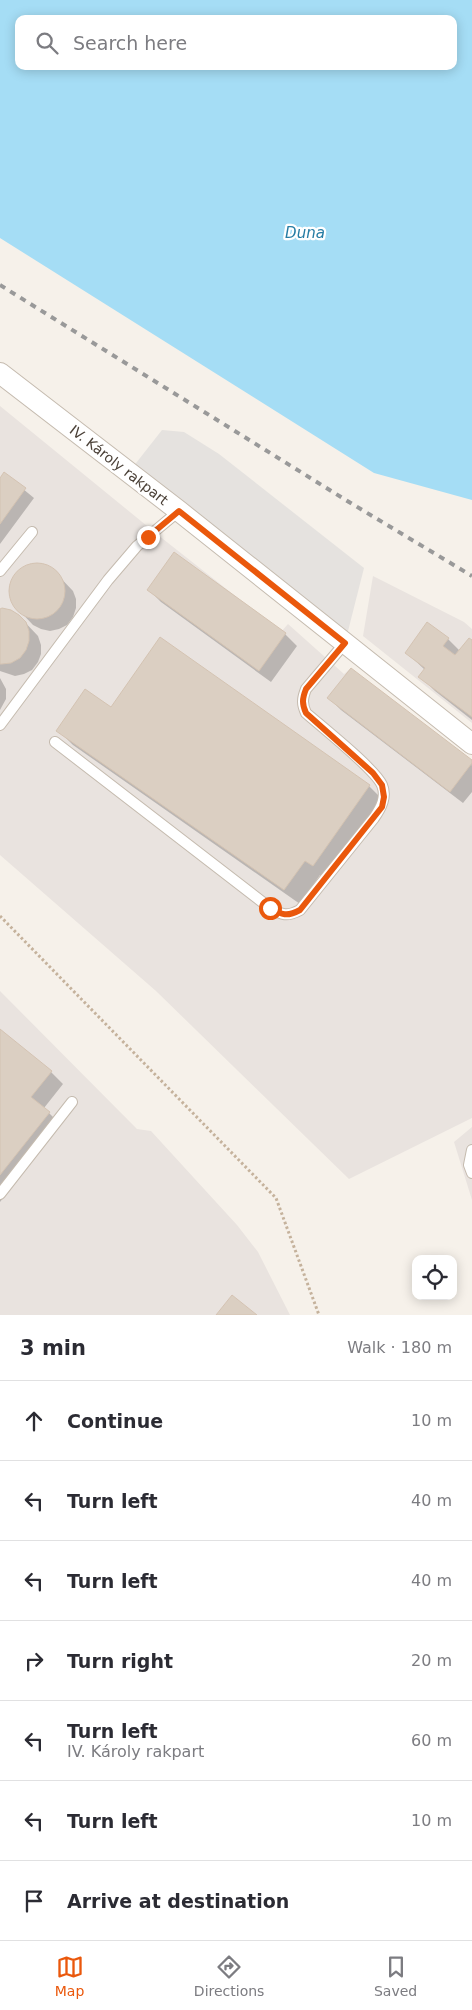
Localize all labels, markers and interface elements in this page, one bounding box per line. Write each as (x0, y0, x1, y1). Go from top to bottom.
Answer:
search box (15, 15, 457, 70)
icon: search (33, 29, 61, 57)
text: Search here (73, 32, 187, 54)
water label: Duna (285, 224, 325, 242)
street label: IV. Károly rakpart (67, 422, 172, 509)
route end (137, 526, 160, 549)
route start (259, 897, 282, 920)
map controls (412, 1255, 457, 1300)
button: locate (412, 1255, 457, 1300)
text: 3 min (20, 1336, 86, 1360)
text: Walk · 180 m (347, 1338, 452, 1357)
icon: ahead (20, 1407, 48, 1435)
text: Continue (67, 1410, 163, 1432)
text: 10 m (411, 1411, 452, 1430)
icon: left (20, 1487, 48, 1515)
text: Turn left (67, 1490, 158, 1512)
text: 40 m (411, 1491, 452, 1510)
icon: left (20, 1567, 48, 1595)
text: Turn left (67, 1570, 158, 1592)
text: 40 m (411, 1571, 452, 1590)
icon: right (20, 1647, 48, 1675)
text: Turn right (67, 1650, 173, 1672)
text: 20 m (411, 1651, 452, 1670)
text: Turn left (67, 1720, 158, 1742)
icon: left (20, 1727, 48, 1755)
text: 60 m (411, 1731, 452, 1750)
text: IV. Károly rakpart (67, 1742, 204, 1761)
icon: left (20, 1807, 48, 1835)
text: Turn left (67, 1810, 158, 1832)
text: 10 m (411, 1811, 452, 1830)
icon: arrive (20, 1887, 48, 1915)
text: Arrive at destination (67, 1890, 289, 1912)
tab: Map (55, 1953, 84, 1999)
tab: Directions (194, 1953, 264, 1999)
tab: Saved (374, 1953, 417, 1999)

